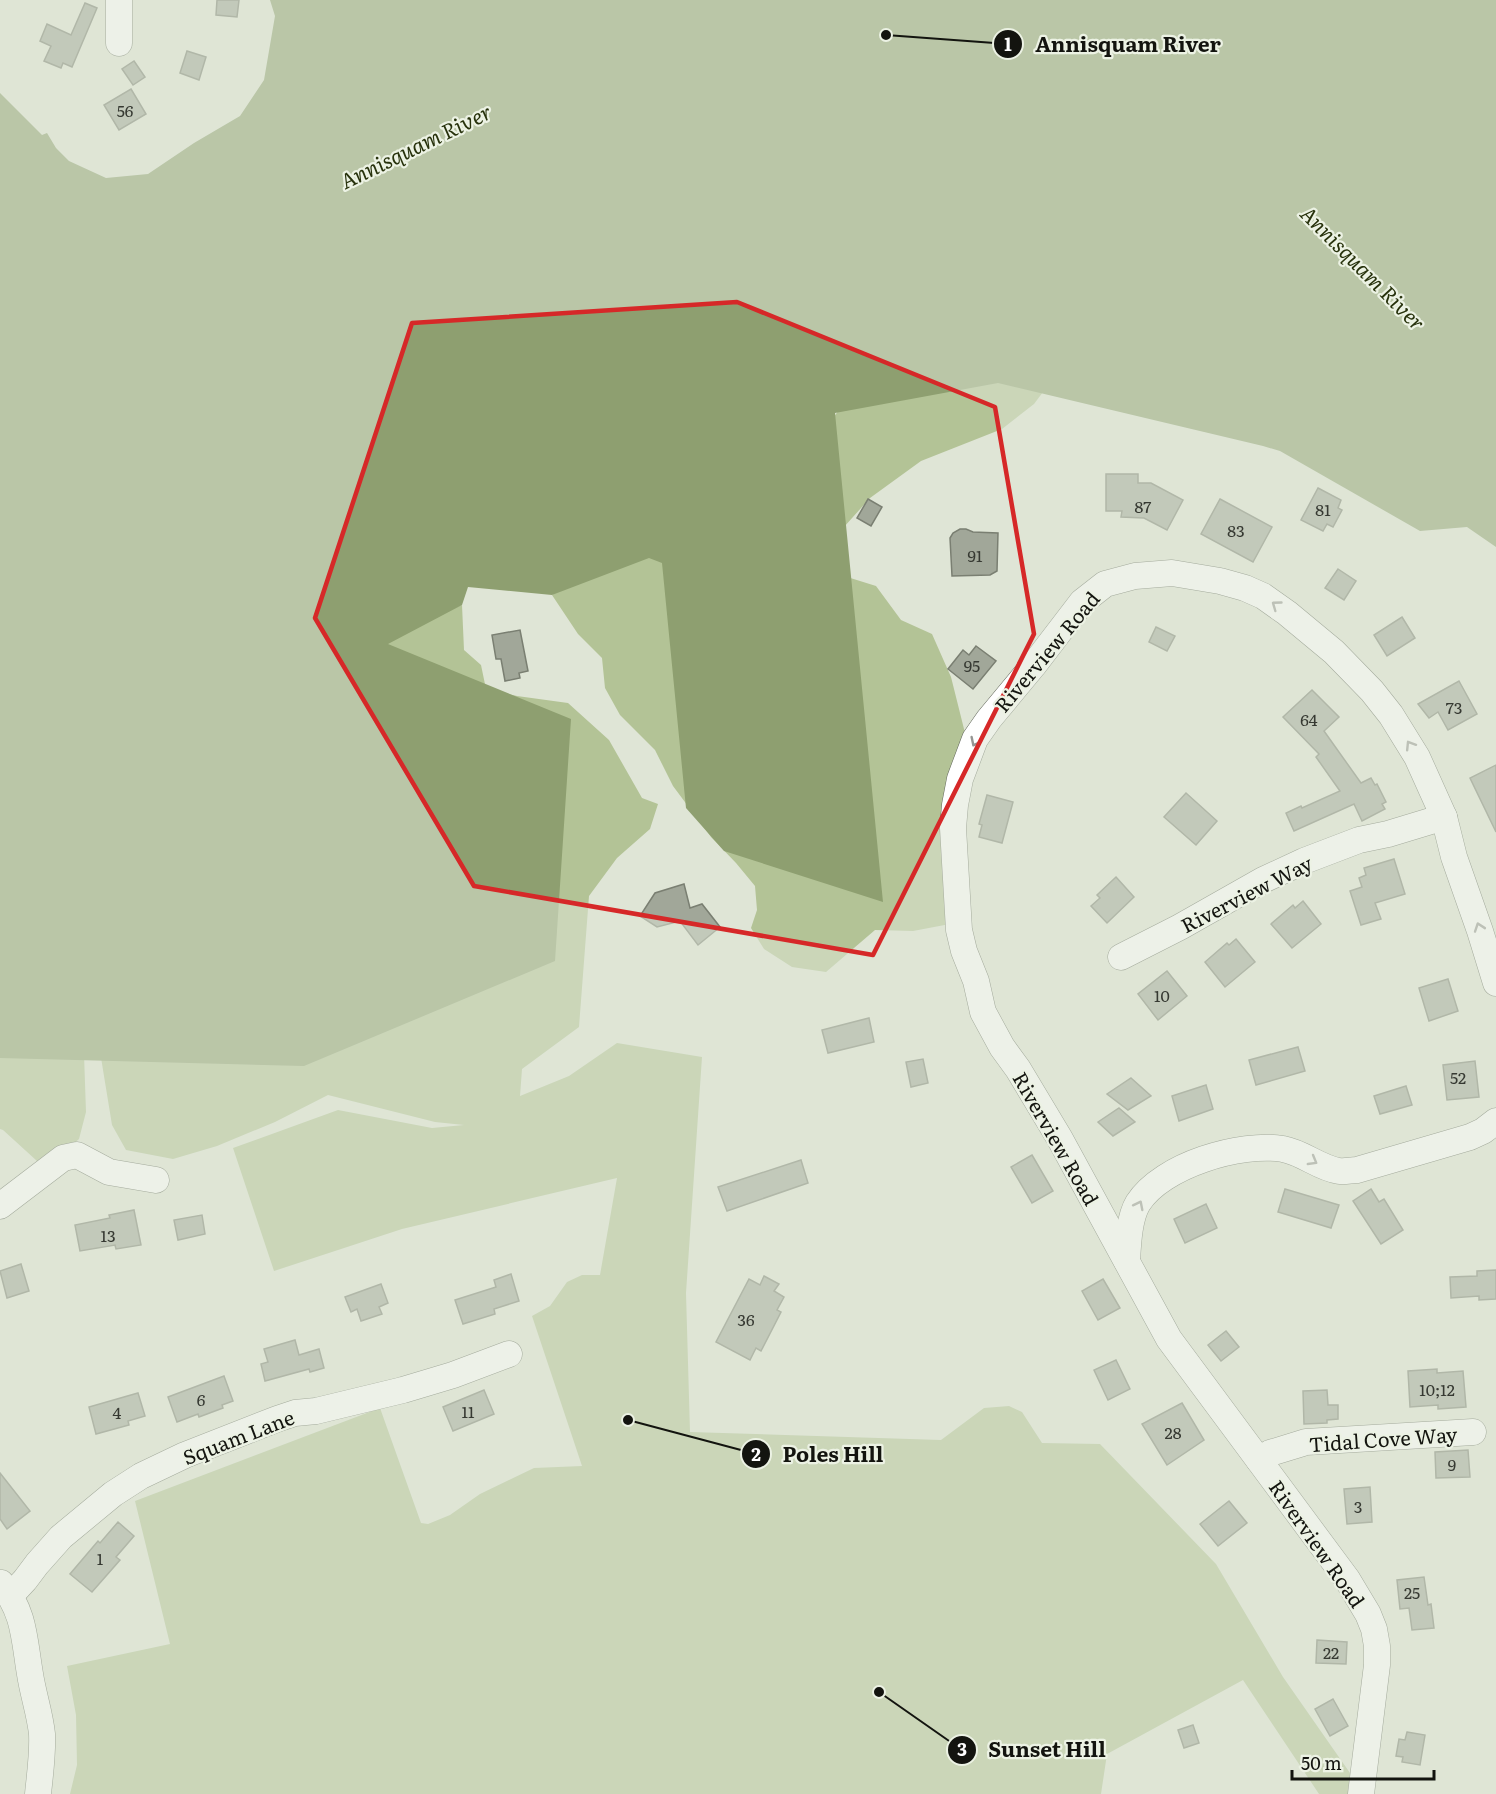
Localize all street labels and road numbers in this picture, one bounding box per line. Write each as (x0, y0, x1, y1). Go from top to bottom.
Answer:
street label: Riverview Road (986, 584, 1106, 718)
street label: Riverview Way (1175, 847, 1317, 939)
street label: Riverview Road (1007, 1066, 1107, 1210)
street label: Squam Lane (178, 1401, 298, 1471)
street label: Tidal Cove Way (1308, 1418, 1459, 1458)
street label: Riverview Road (1263, 1473, 1373, 1613)

